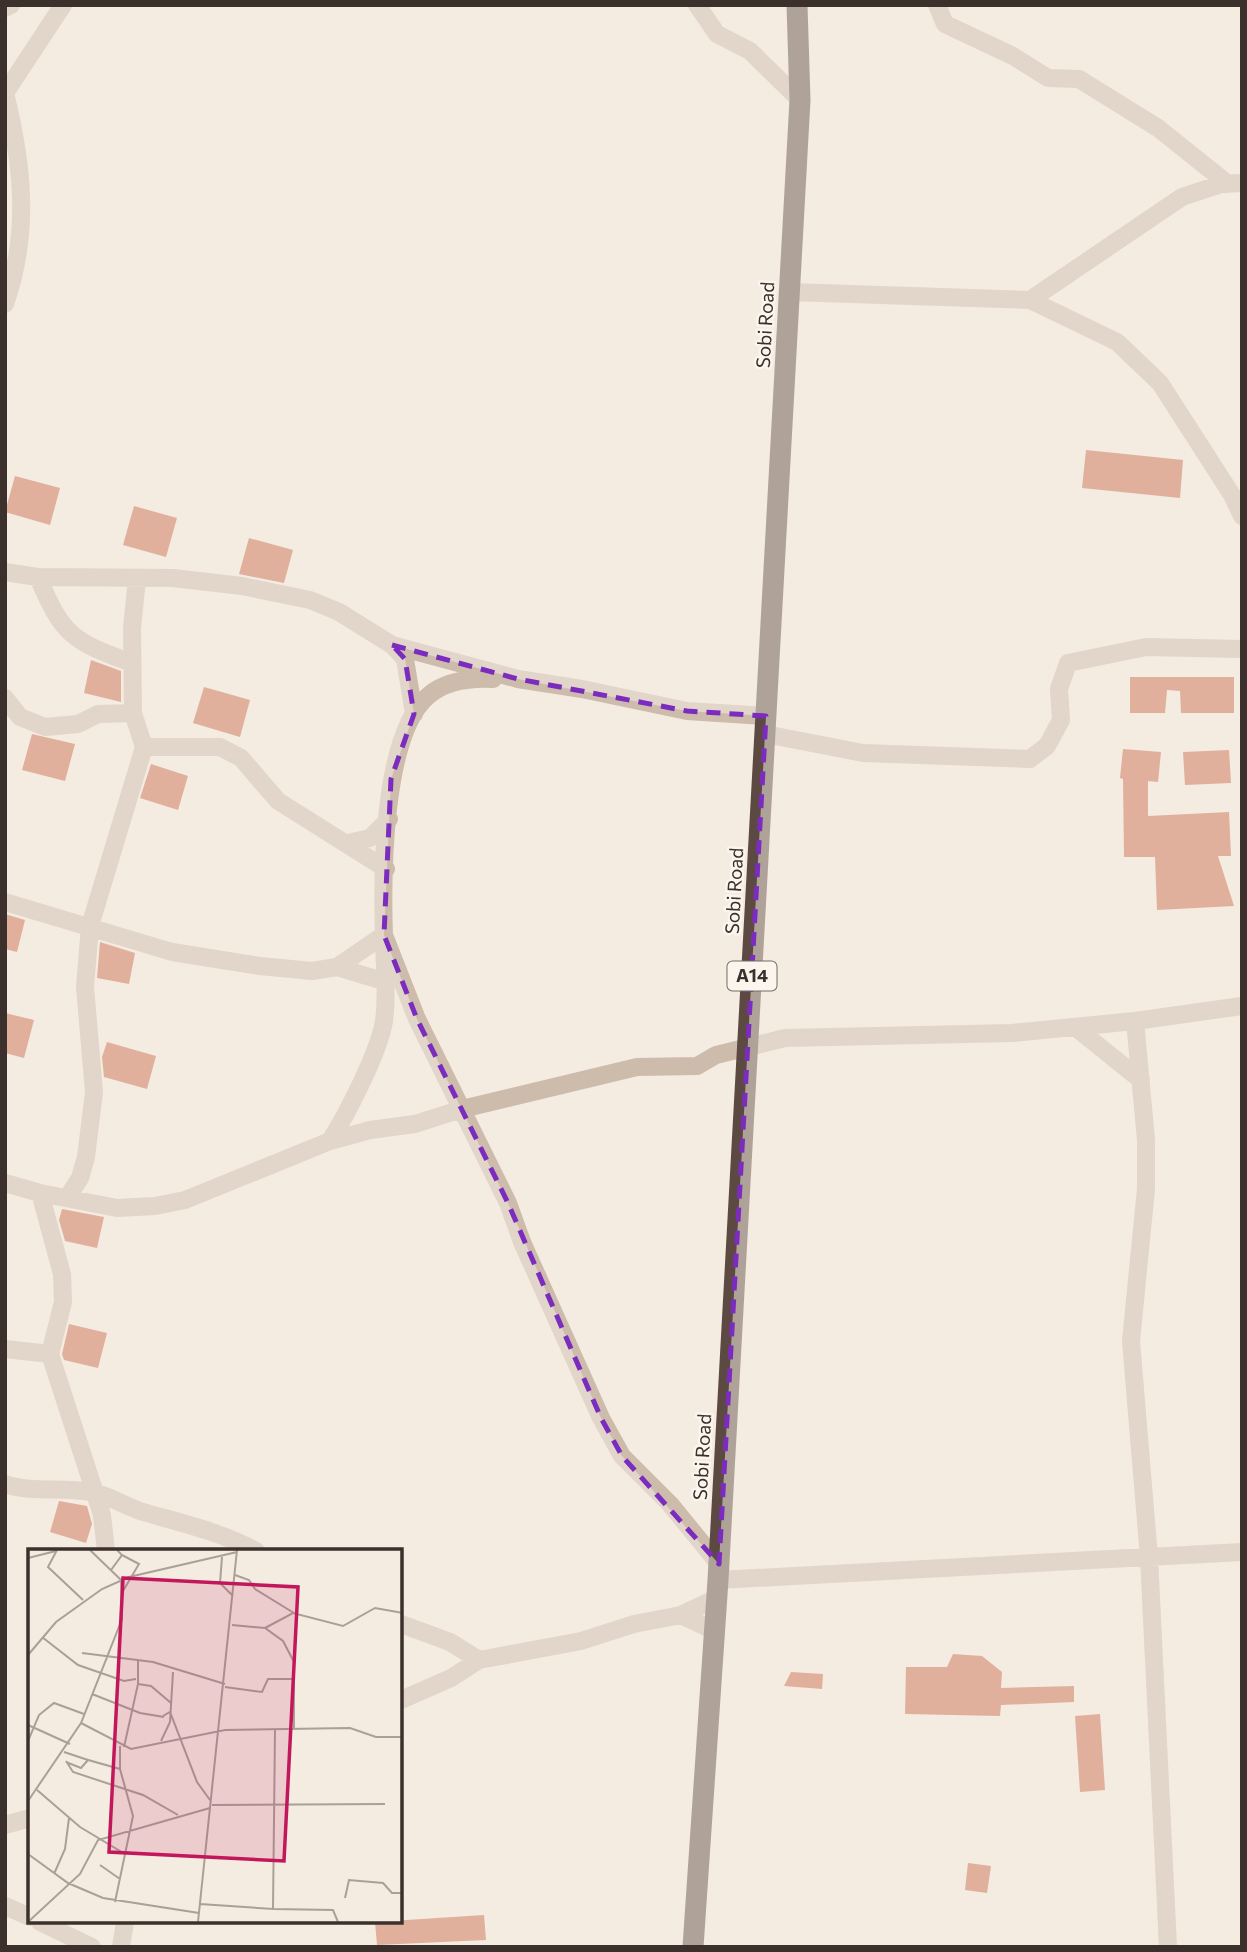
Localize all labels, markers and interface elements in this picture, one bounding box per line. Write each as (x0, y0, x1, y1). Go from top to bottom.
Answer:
street label: Sobi Road (751, 281, 778, 369)
street label: Sobi Road (720, 847, 747, 935)
road number: A14 (728, 961, 776, 990)
street label: Sobi Road (688, 1413, 715, 1501)
inset map (28, 1549, 402, 1924)

